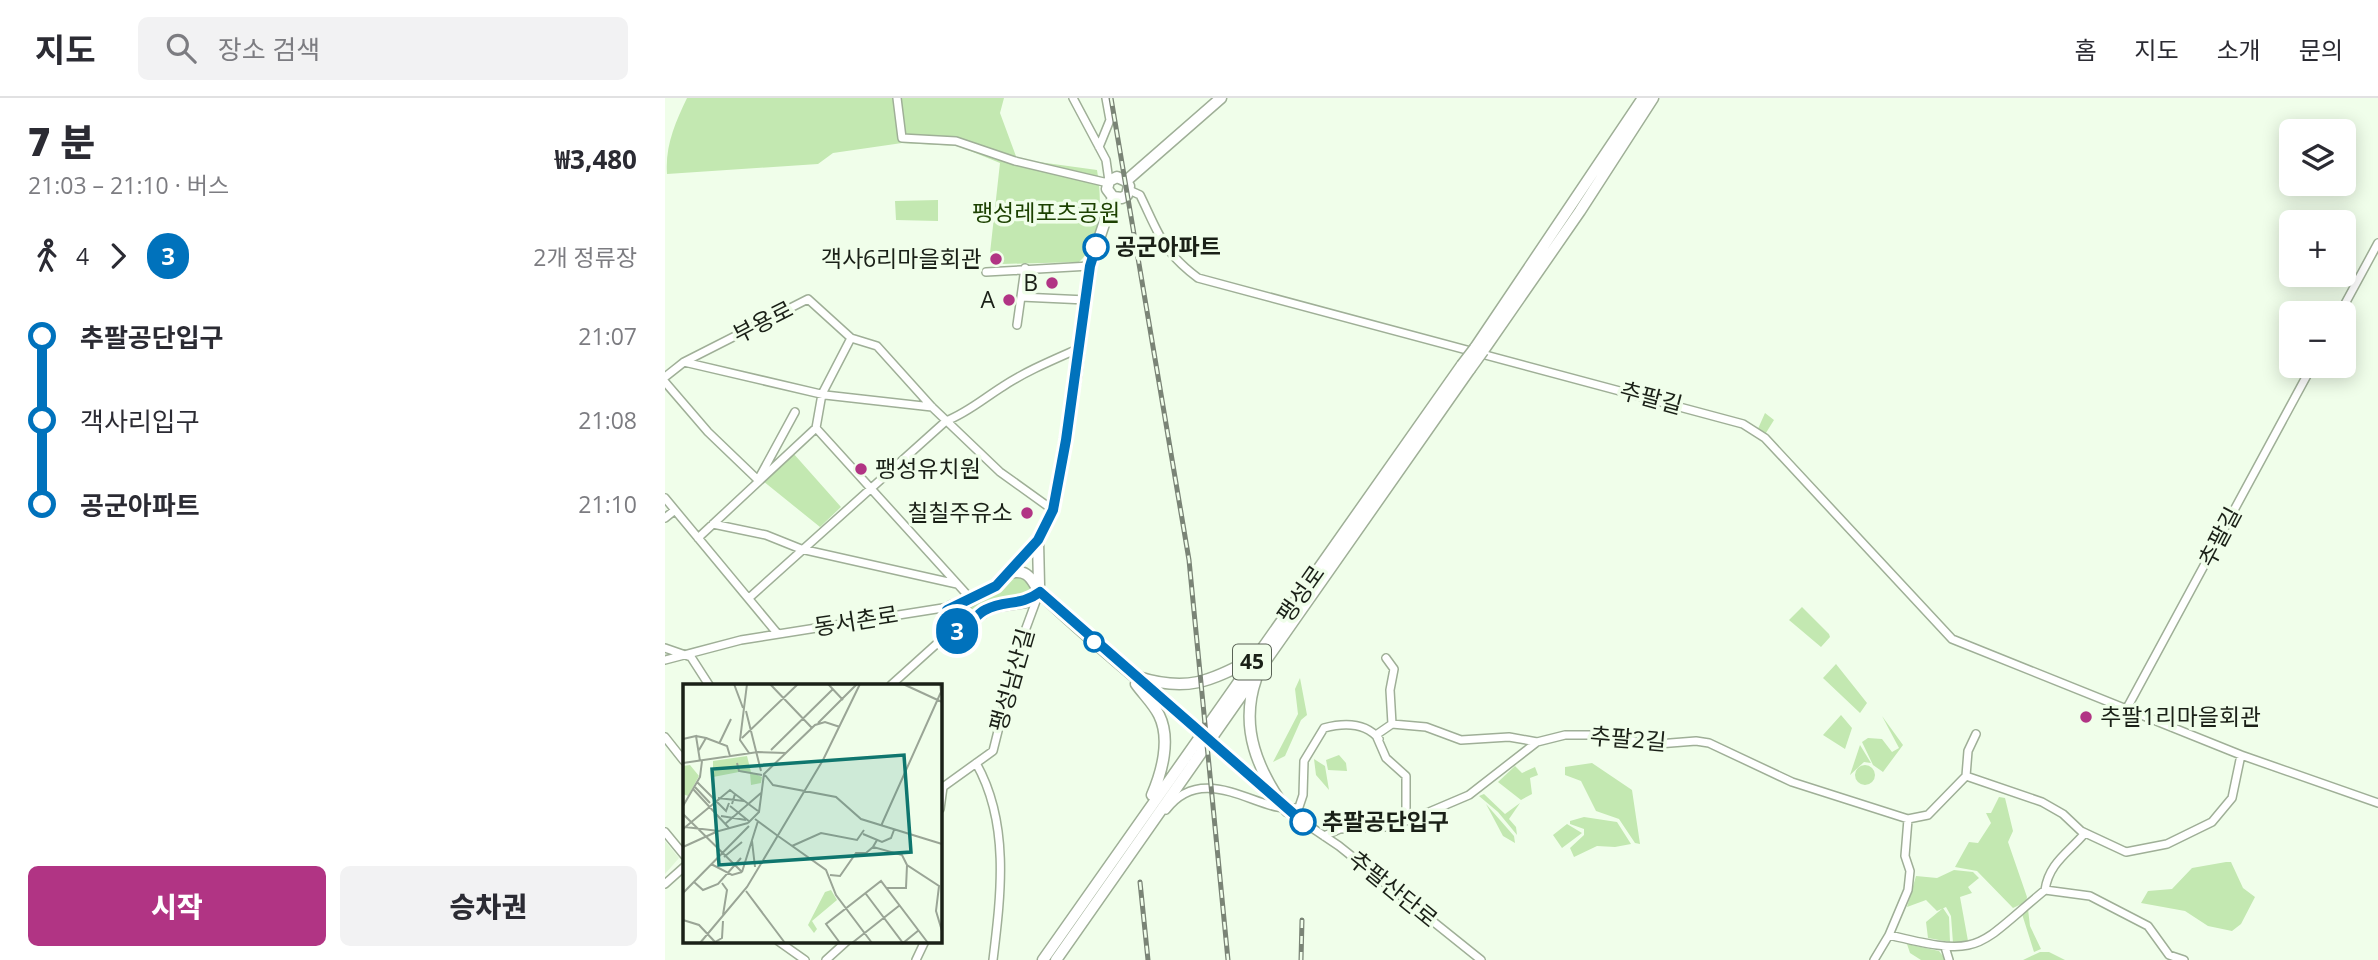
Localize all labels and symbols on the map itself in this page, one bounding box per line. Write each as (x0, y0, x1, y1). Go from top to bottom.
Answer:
park label: 팽성레포츠공원 (972, 196, 1120, 228)
place label: 공군아파트 (1115, 230, 1221, 262)
marker: 공군아파트 (1083, 234, 1109, 260)
place label: 객사6리마을회관 (821, 242, 982, 274)
marker: 객사6리마을회관 (988, 251, 1004, 267)
place label: B (1023, 266, 1038, 298)
marker: B (1044, 275, 1060, 291)
place label: A (980, 283, 995, 315)
street label: 부용로 (727, 292, 798, 350)
marker: A (1001, 292, 1017, 308)
street label: 추팔길 (1616, 373, 1686, 421)
place label: 팽성유치원 (875, 452, 981, 484)
marker: 팽성유치원 (853, 461, 869, 477)
place label: 칠칠주유소 (907, 496, 1013, 528)
street label: 추팔길 (2190, 501, 2248, 572)
marker: 칠칠주유소 (1019, 505, 1035, 521)
street label: 팽성로 (1269, 558, 1331, 629)
street label: 동서촌로 (812, 598, 900, 642)
line badge: 3 (934, 608, 980, 654)
street label: 팽성남산길 (981, 624, 1041, 735)
unlabelled marker (1084, 632, 1104, 652)
road number: 45 (1233, 644, 1271, 680)
inset map (683, 684, 941, 942)
place label: 추팔1리마을회관 (2100, 700, 2261, 732)
marker: 추팔1리마을회관 (2078, 709, 2094, 725)
street label: 추팔2길 (1589, 719, 1668, 757)
place label: 추팔공단입구 (1322, 805, 1449, 837)
marker: 추팔공단입구 (1290, 809, 1316, 835)
street label: 추팔산단로 (1342, 842, 1445, 934)

